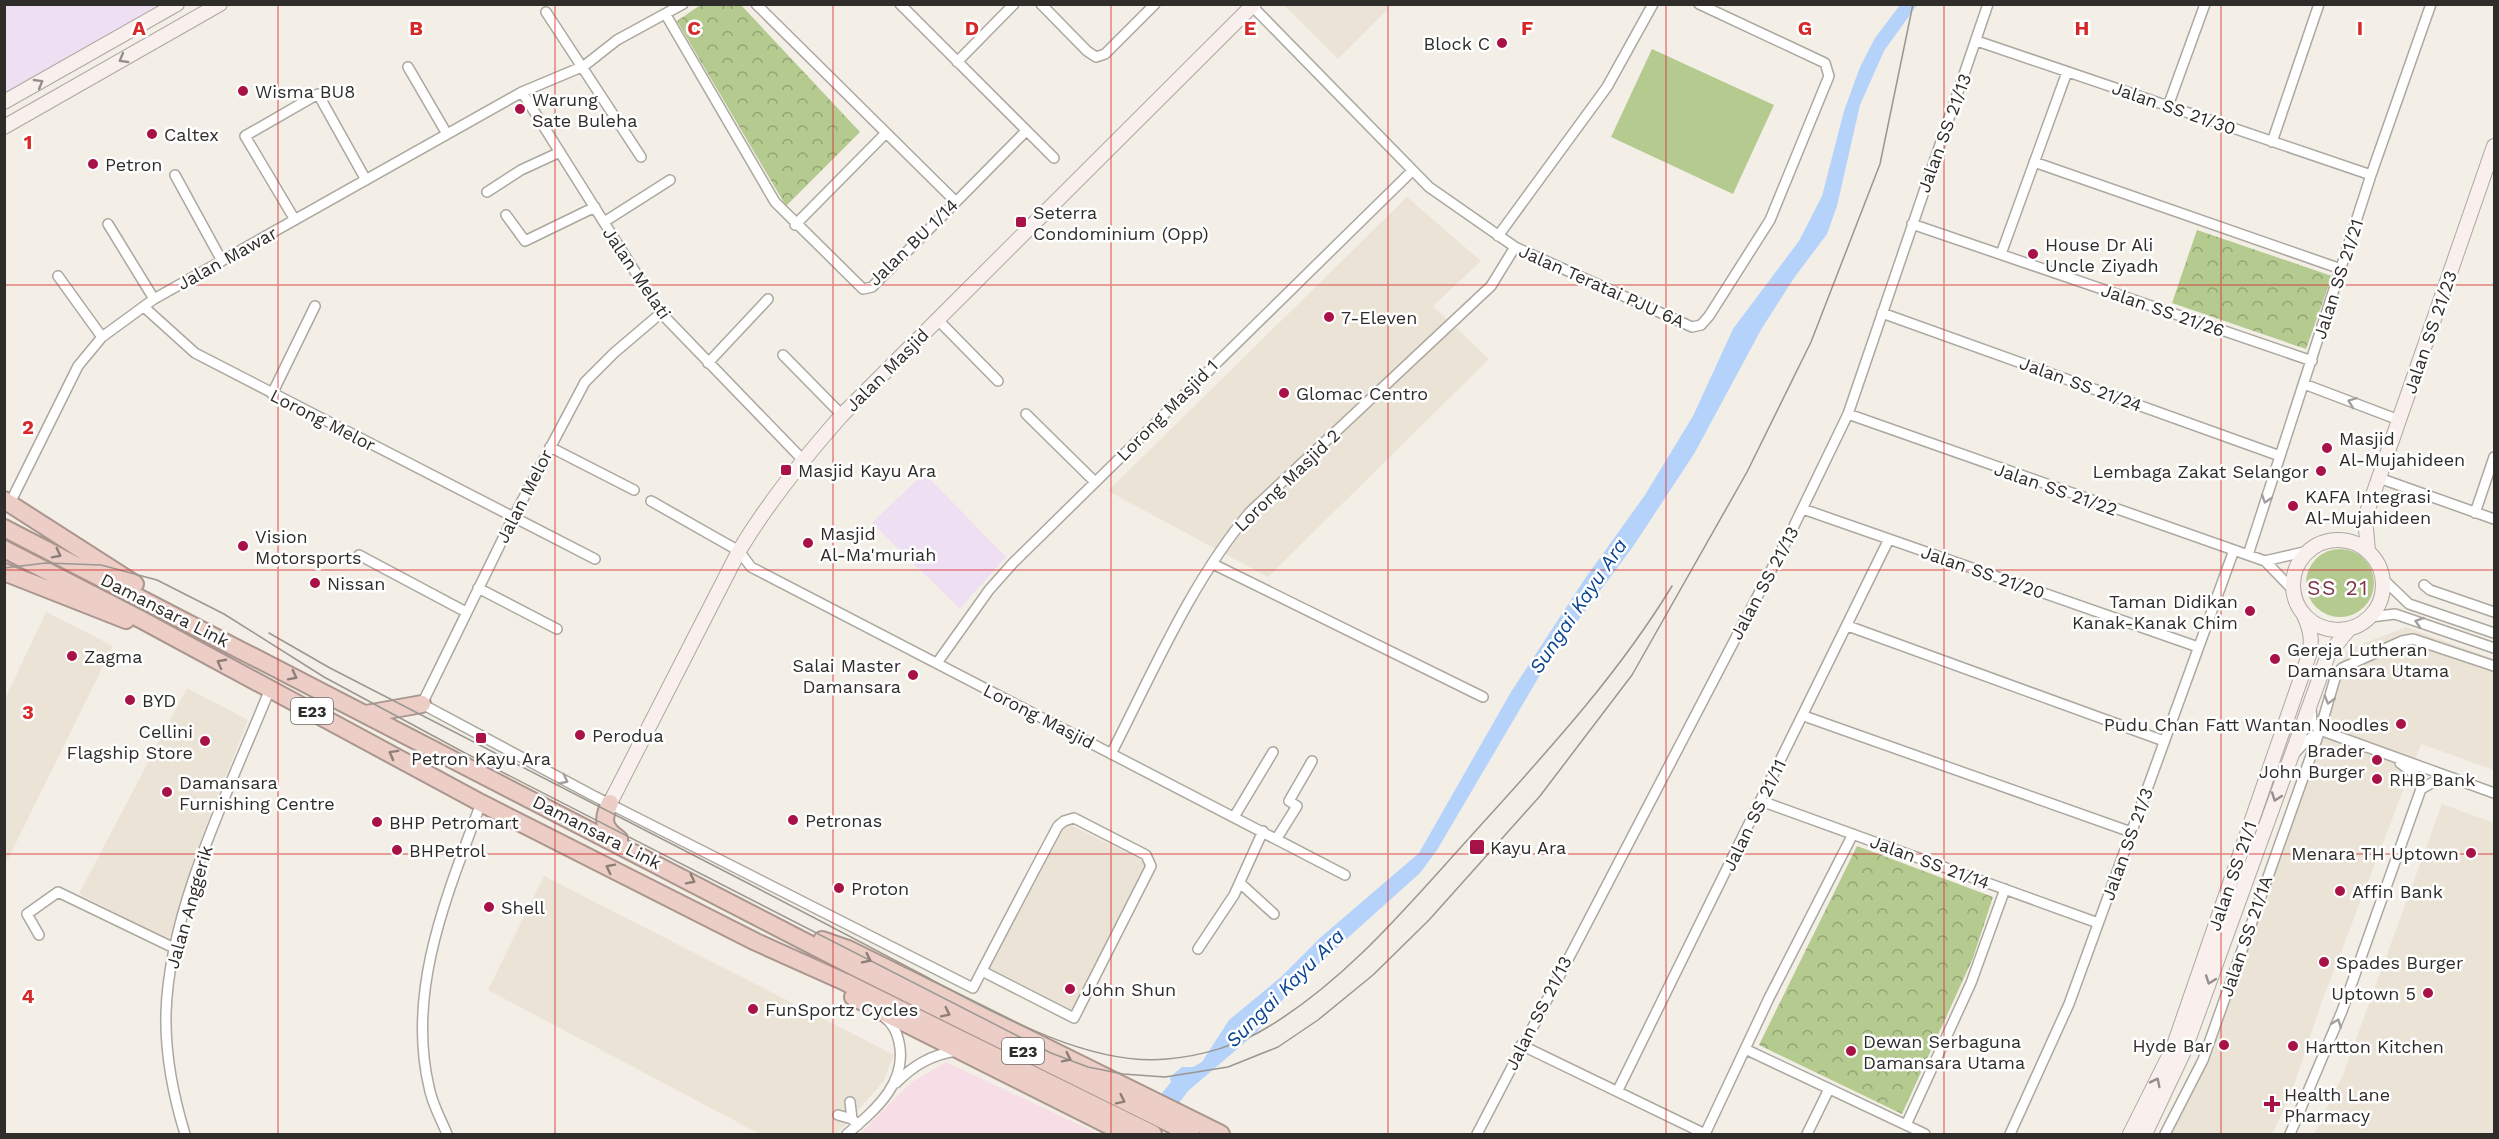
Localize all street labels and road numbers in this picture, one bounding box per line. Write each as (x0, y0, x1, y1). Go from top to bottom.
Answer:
street label: Jalan SS 21/13 (1913, 71, 1975, 195)
street label: Jalan SS 21/30 (2109, 77, 2239, 139)
street label: Jalan BU 1/14 (864, 194, 962, 290)
street label: Jalan SS 21/21 (2309, 216, 2367, 342)
street label: Jalan Mawar (174, 222, 280, 294)
street label: Jalan Melati (599, 223, 675, 323)
street label: Jalan Teratai PJU 6A (1516, 240, 1688, 332)
street label: Jalan SS 21/23 (2399, 268, 2461, 396)
street label: Jalan SS 21/26 (2099, 279, 2227, 341)
street label: Jalan Masjid (841, 324, 933, 416)
street label: Jalan SS 21/24 (2017, 352, 2145, 416)
street label: Lorong Masjid 1 (1112, 355, 1222, 465)
street label: Lorong Melor (267, 384, 379, 456)
street label: Lorong Masjid 2 (1230, 424, 1344, 536)
street label: Jalan Melor (491, 446, 557, 546)
street label: Jalan SS 21/22 (1992, 458, 2120, 520)
street label: Jalan SS 21/13 (1725, 523, 1803, 643)
street label: Jalan SS 21/20 (1918, 541, 2048, 603)
street label: Damansara Link (97, 569, 233, 651)
street label: Lorong Masjid (980, 679, 1098, 753)
road number: E23 (291, 698, 333, 724)
street label: Jalan SS 21/11 (1718, 756, 1790, 874)
street label: Jalan SS 21/3 (2097, 785, 2157, 903)
street label: Damansara Link (529, 791, 665, 873)
street label: Jalan SS 21/1 (2203, 818, 2261, 934)
street label: Jalan SS 21/14 (1867, 831, 1993, 893)
street label: Jalan Anggerik (161, 843, 217, 971)
street label: Jalan SS 21/1A (2215, 873, 2277, 999)
street label: Jalan SS 21/13 (1500, 952, 1576, 1074)
road number: E23 (1002, 1038, 1044, 1064)

